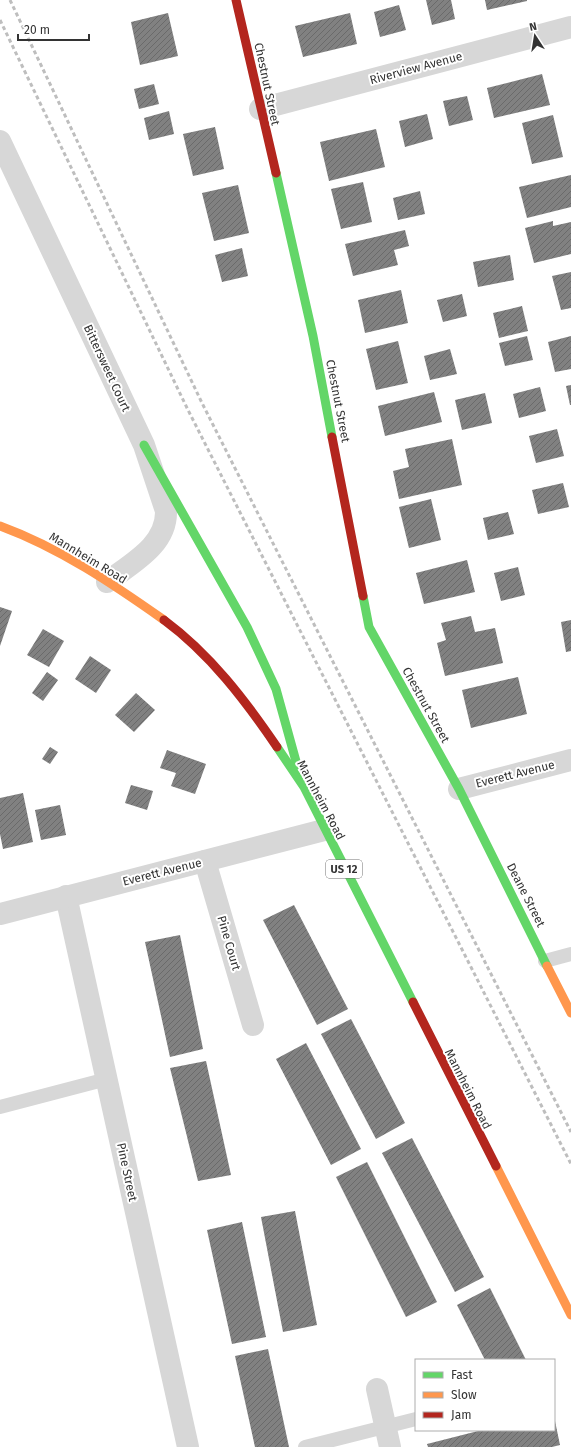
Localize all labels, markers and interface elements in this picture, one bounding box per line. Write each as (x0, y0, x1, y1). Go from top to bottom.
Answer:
scale bar (18, 16, 89, 42)
north arrow (515, 16, 555, 56)
text: N (528, 20, 538, 34)
text: 20 m (24, 23, 50, 37)
street label: Chestnut Street (251, 41, 283, 127)
street label: Riverview Avenue (368, 49, 464, 87)
street label: Bittersweet Court (81, 322, 134, 414)
street label: Chestnut Street (323, 358, 353, 444)
street label: Mannheim Road (47, 529, 129, 587)
street label: Chestnut Street (399, 665, 453, 746)
street label: Everett Avenue (474, 757, 556, 791)
street label: Mannheim Road (294, 758, 348, 842)
street label: Everett Avenue (121, 855, 203, 889)
road number: US 12 (326, 860, 362, 878)
street label: Deane Street (504, 861, 548, 930)
street label: Pine Court (214, 914, 244, 973)
street label: Mannheim Road (442, 1047, 494, 1131)
street label: Pine Street (114, 1141, 140, 1203)
legend (415, 1359, 555, 1431)
text: Fast (451, 1368, 473, 1382)
text: Slow (451, 1388, 477, 1402)
text: Jam (451, 1408, 471, 1422)

